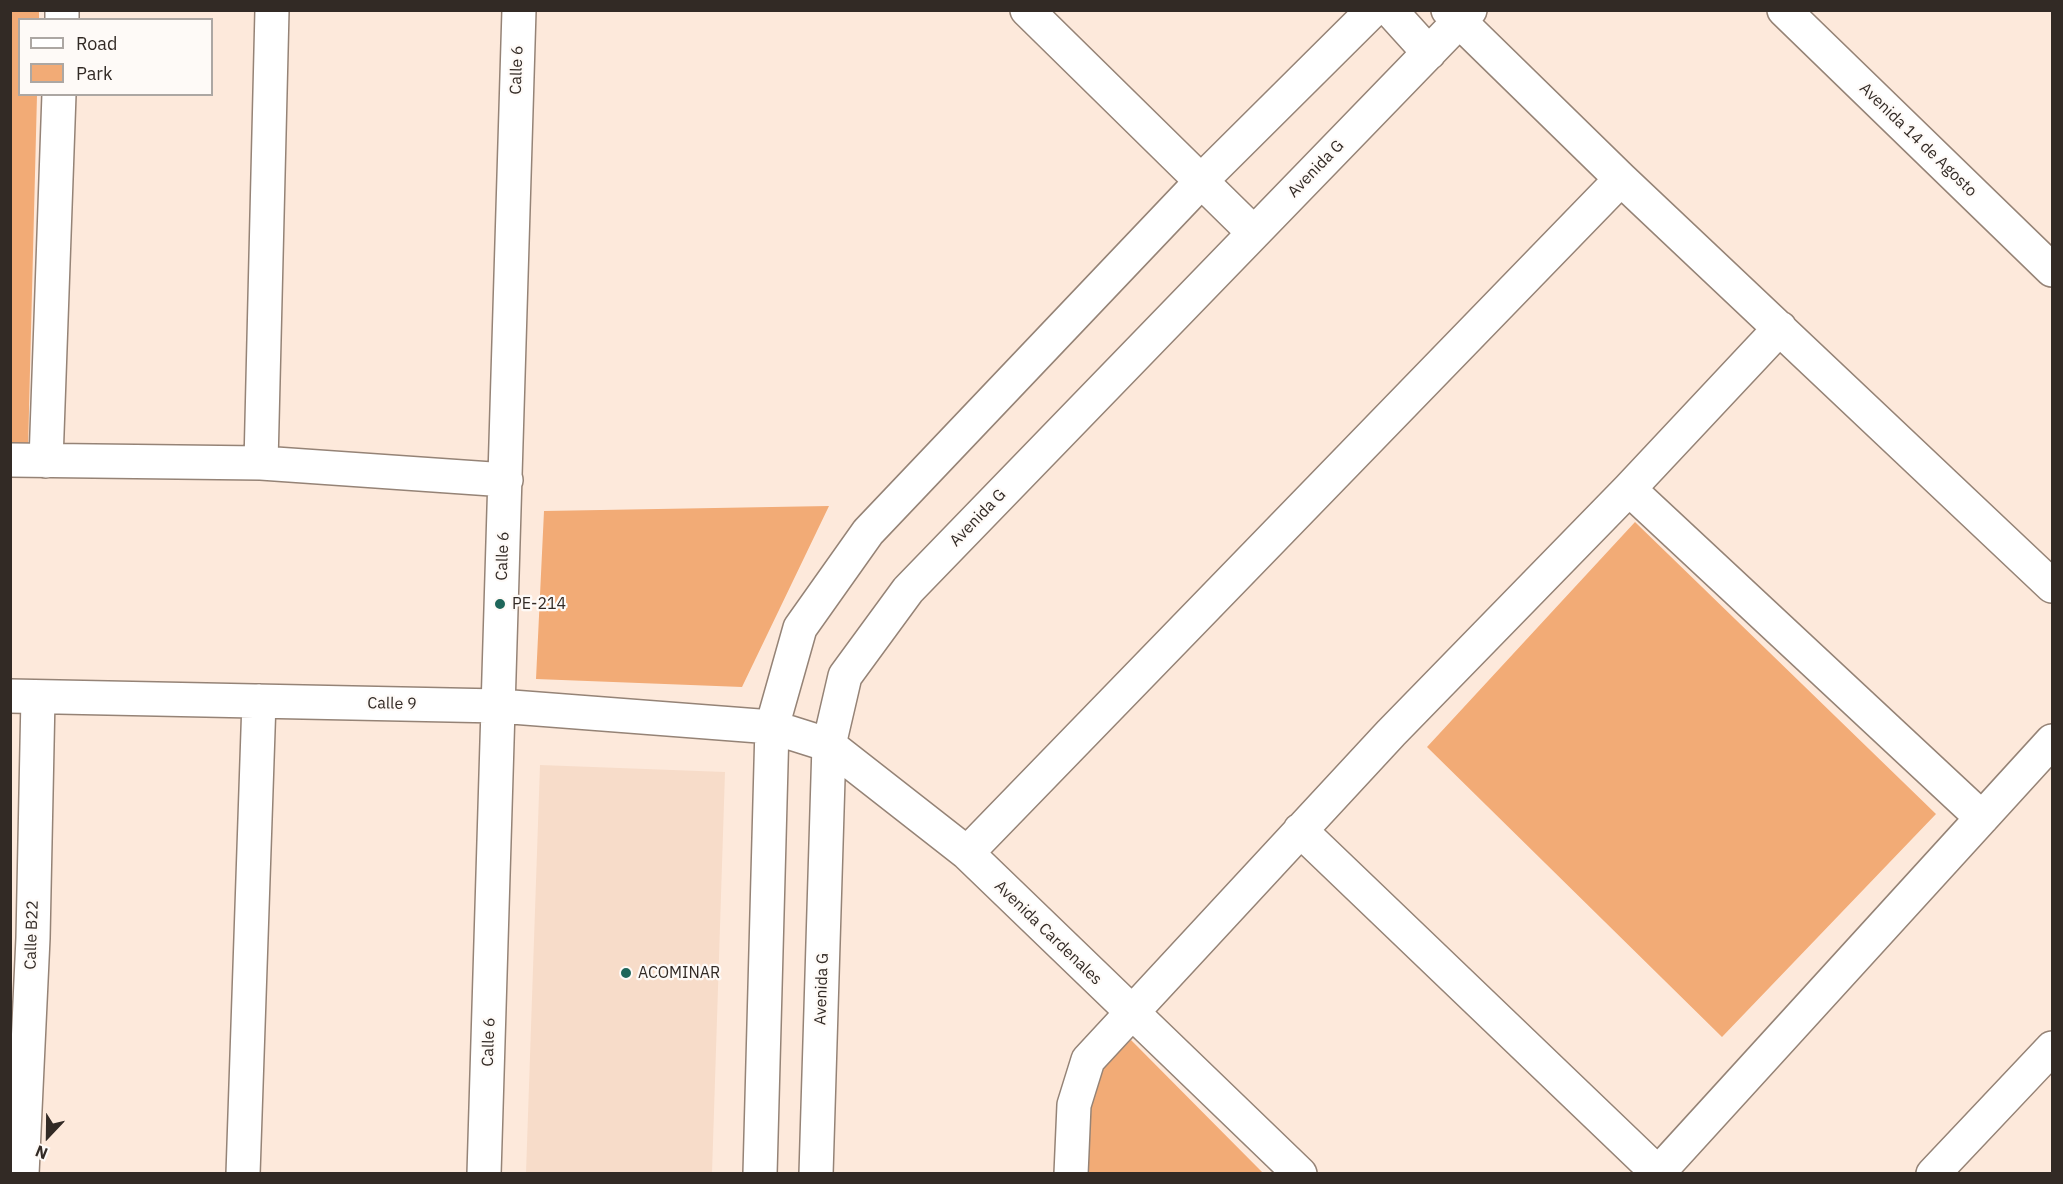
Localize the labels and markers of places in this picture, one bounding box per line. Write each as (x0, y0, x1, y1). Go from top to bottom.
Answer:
place label: PE-214 (512, 594, 566, 614)
marker: PE-214 (493, 597, 507, 611)
place label: ACOMINAR (638, 963, 720, 983)
marker: ACOMINAR (619, 966, 633, 980)

